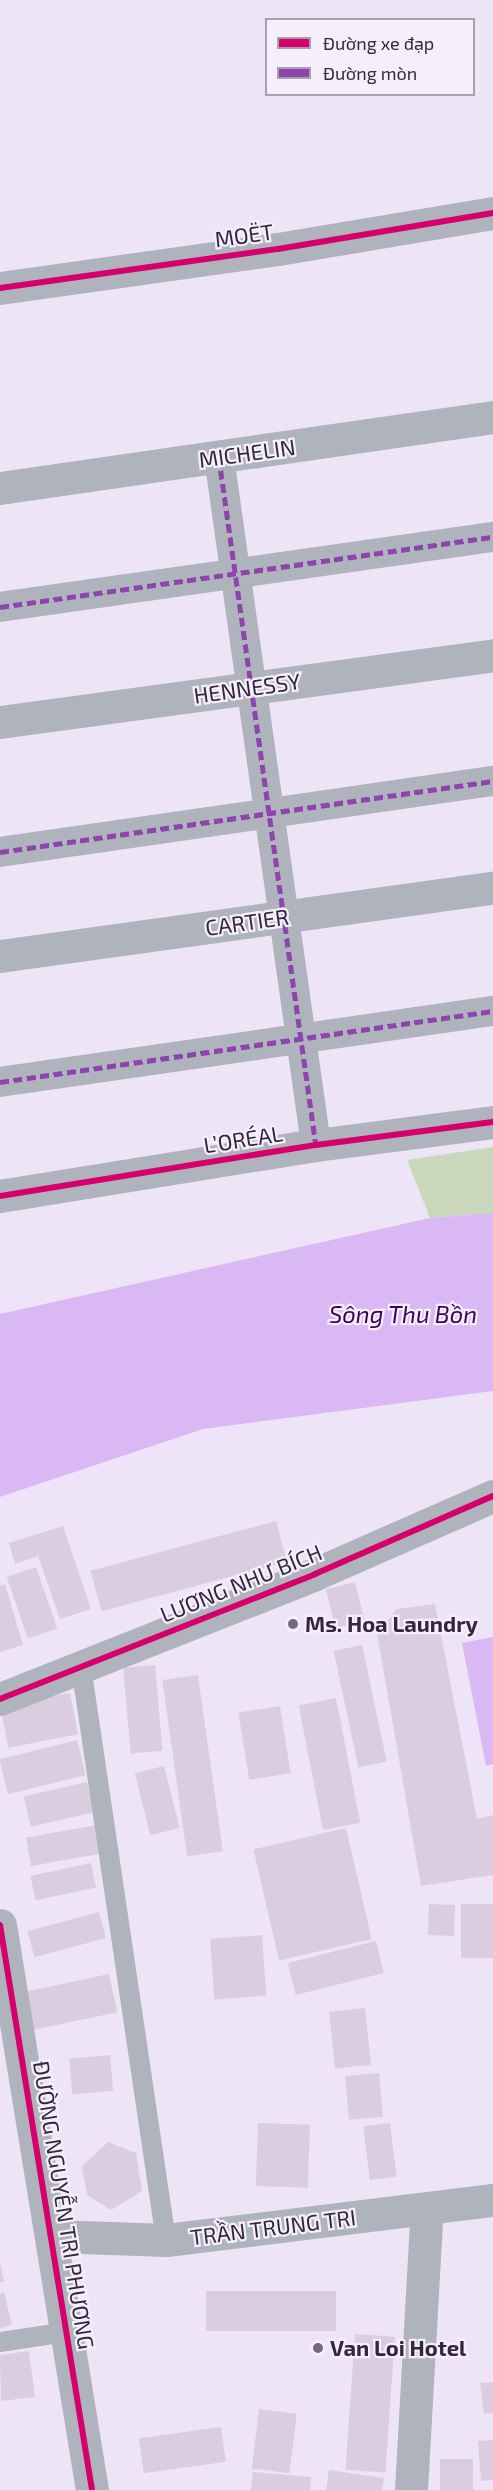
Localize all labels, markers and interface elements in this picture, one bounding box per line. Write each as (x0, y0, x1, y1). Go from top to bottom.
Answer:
legend (265, 18, 475, 96)
text: Đường xe đạp (323, 32, 434, 54)
text: Đường mòn (323, 62, 417, 84)
street label: MOËT (213, 218, 275, 252)
street label: MICHELIN (197, 433, 297, 473)
street label: HENNESSY (192, 667, 302, 709)
street label: CARTIER (204, 903, 290, 941)
street label: L’ORÉAL (202, 1120, 284, 1158)
water label: Sông Thu Bồn (329, 1300, 477, 1328)
street label: LƯƠNG NHƯ BÍCH (156, 1539, 326, 1627)
place label: Ms. Hoa Laundry (305, 1611, 478, 1637)
marker: Ms. Hoa Laundry (286, 1617, 300, 1631)
street label: ĐƯỜNG NGUYỄN TRI PHƯƠNG (28, 2059, 100, 2351)
street label: TRẦN TRUNG TRI (188, 2204, 358, 2250)
place label: Van Loi Hotel (330, 2335, 466, 2361)
marker: Van Loi Hotel (311, 2341, 325, 2355)

